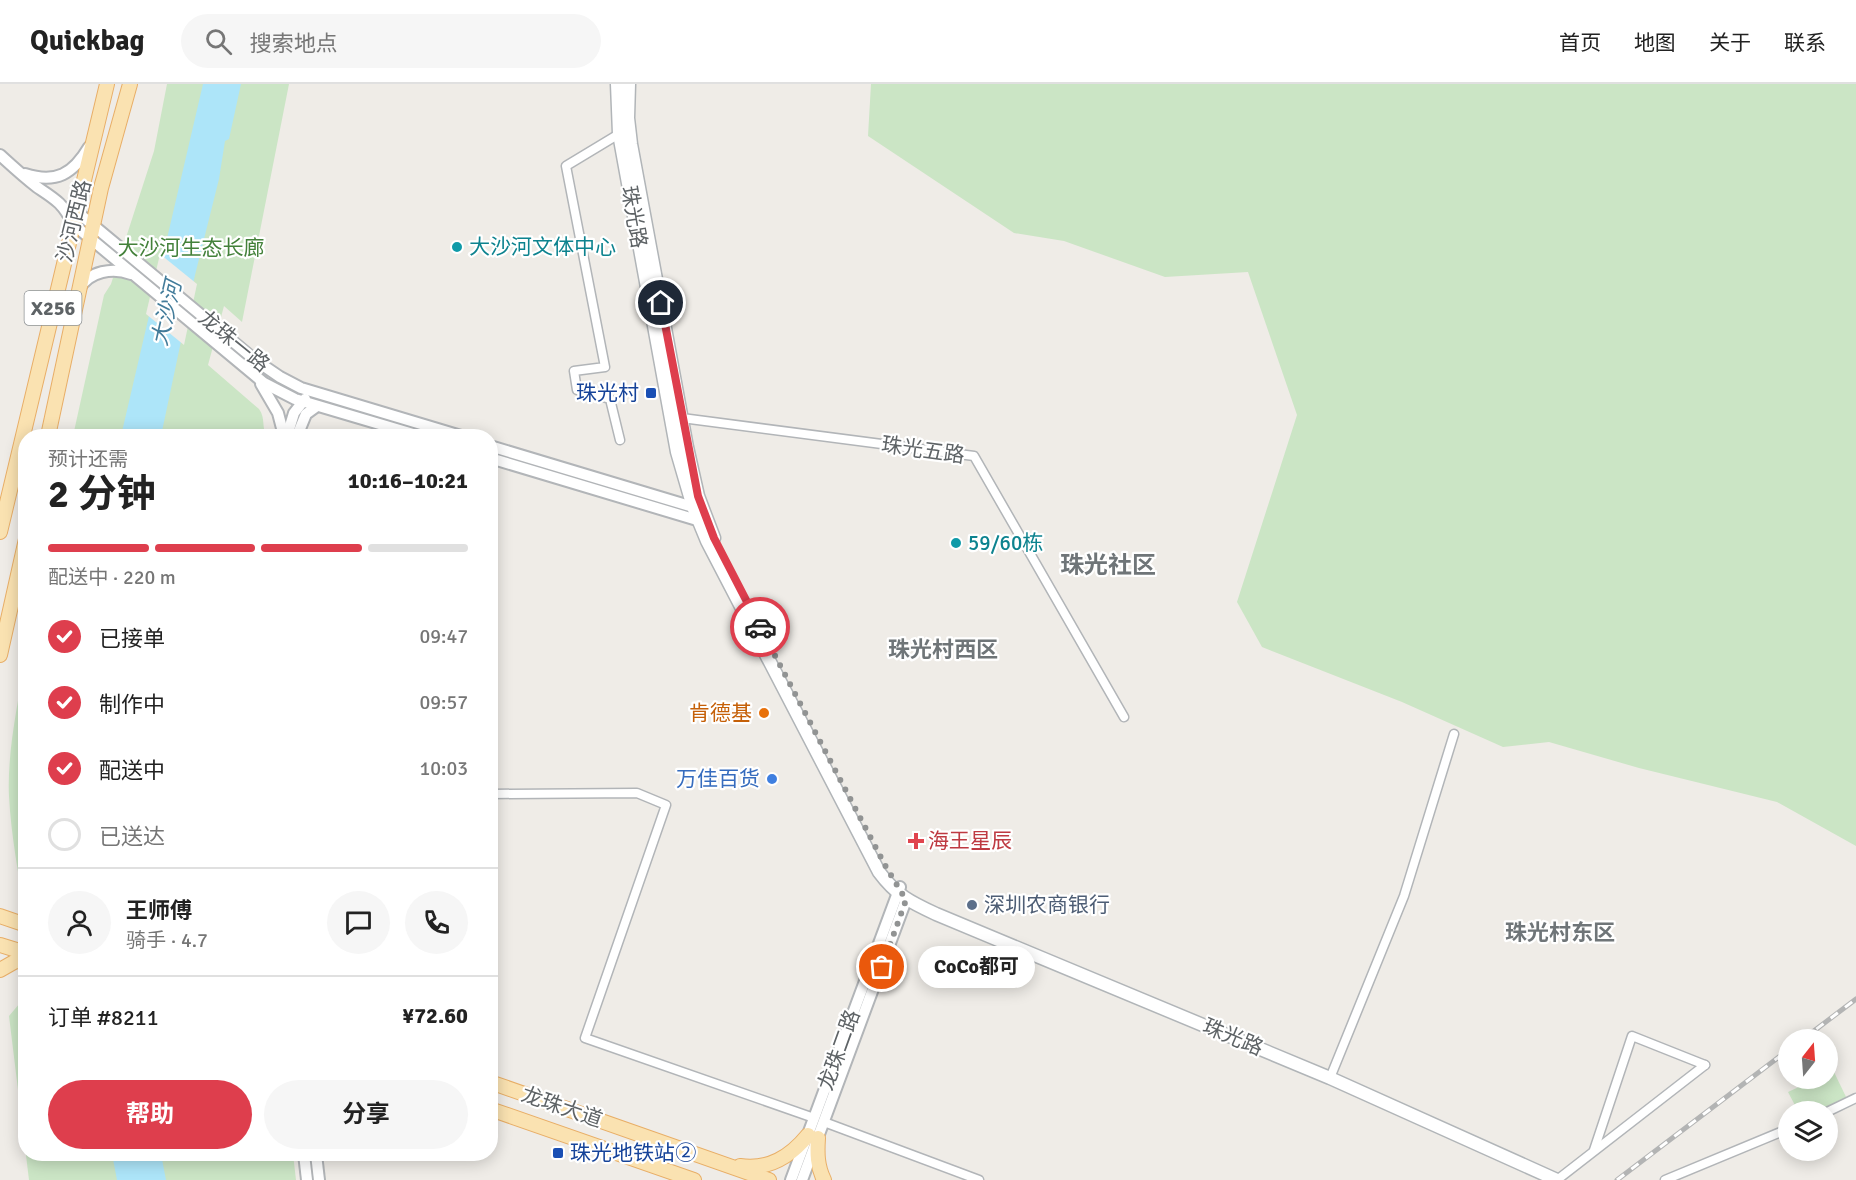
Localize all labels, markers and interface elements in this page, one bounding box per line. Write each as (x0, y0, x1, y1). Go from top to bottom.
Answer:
search box (181, 14, 601, 68)
text: Quickbag (30, 24, 145, 58)
icon: search (202, 25, 235, 58)
text: 搜索地点 (250, 30, 338, 57)
text: 首页 (1559, 30, 1601, 56)
text: 地图 (1634, 30, 1676, 56)
text: 关于 (1709, 30, 1751, 56)
text: 联系 (1784, 30, 1826, 56)
street label: 沙河西路 (51, 177, 97, 265)
street label: 珠光路 (616, 184, 652, 250)
place label: 大沙河文体中心 (469, 234, 616, 260)
park label: 大沙河生态长廊 (118, 235, 265, 261)
marker: 大沙河文体中心 (450, 240, 464, 254)
water label: 大沙河 (146, 274, 188, 348)
pin (635, 277, 686, 328)
icon: home (644, 286, 677, 319)
road number: X256 (25, 291, 82, 325)
street label: 龙珠一路 (193, 304, 275, 378)
place label: 珠光村 (576, 380, 639, 406)
marker: 珠光村 (644, 386, 658, 400)
street label: 珠光五路 (880, 431, 966, 469)
text: 预计还需 (48, 447, 128, 472)
text: 10:16–10:21 (348, 467, 468, 494)
text: 2 分钟 (48, 470, 156, 518)
place label: 59/60栋 (968, 530, 1043, 556)
marker: 59/60栋 (949, 536, 963, 550)
district label: 珠光社区 (1060, 550, 1156, 580)
text: 配送中 · 220 m (48, 565, 176, 590)
courier (730, 597, 790, 657)
icon: car (744, 611, 777, 644)
icon: check (48, 620, 81, 653)
text: 09:47 (419, 624, 468, 649)
text: 已接单 (99, 625, 165, 652)
district label: 珠光村西区 (888, 636, 998, 663)
icon: check (48, 686, 81, 719)
text: 09:57 (419, 690, 468, 715)
text: 制作中 (99, 691, 165, 718)
place label: 肯德基 (689, 700, 752, 726)
marker: 肯德基 (757, 706, 771, 720)
icon: check (48, 752, 81, 785)
text: 10:03 (419, 756, 468, 781)
text: 配送中 (99, 757, 165, 784)
place label: 万佳百货 (676, 766, 760, 792)
marker: 万佳百货 (765, 772, 779, 786)
text: 已送达 (99, 823, 165, 850)
place label: 海王星辰 (928, 828, 1012, 854)
marker: 海王星辰 (909, 834, 923, 848)
button: person (48, 891, 111, 954)
button: chat (327, 891, 390, 954)
button: phone (405, 891, 468, 954)
place label: 深圳农商银行 (984, 892, 1110, 918)
text: 王师傅 (126, 897, 192, 924)
marker: 深圳农商银行 (965, 898, 979, 912)
district label: 珠光村东区 (1505, 919, 1615, 946)
text: 骑手 · 4.7 (126, 928, 208, 953)
pin (856, 941, 907, 992)
callout: CoCo都可 (918, 946, 1035, 988)
icon: bag (865, 950, 898, 983)
text: CoCo都可 (934, 954, 1019, 979)
text: ¥72.60 (402, 1002, 468, 1029)
text: 订单 #8211 (48, 1004, 159, 1031)
street label: 龙珠二路 (812, 1006, 866, 1094)
street label: 珠光路 (1199, 1013, 1267, 1061)
north arrow (1778, 1029, 1838, 1089)
map controls (1778, 1029, 1838, 1161)
button: 帮助 (48, 1080, 252, 1149)
button: 分享 (264, 1080, 468, 1149)
street label: 龙珠大道 (518, 1081, 606, 1133)
button: layers (1778, 1101, 1838, 1161)
place label: 珠光地铁站② (570, 1140, 696, 1166)
marker: 珠光地铁站② (551, 1146, 565, 1160)

